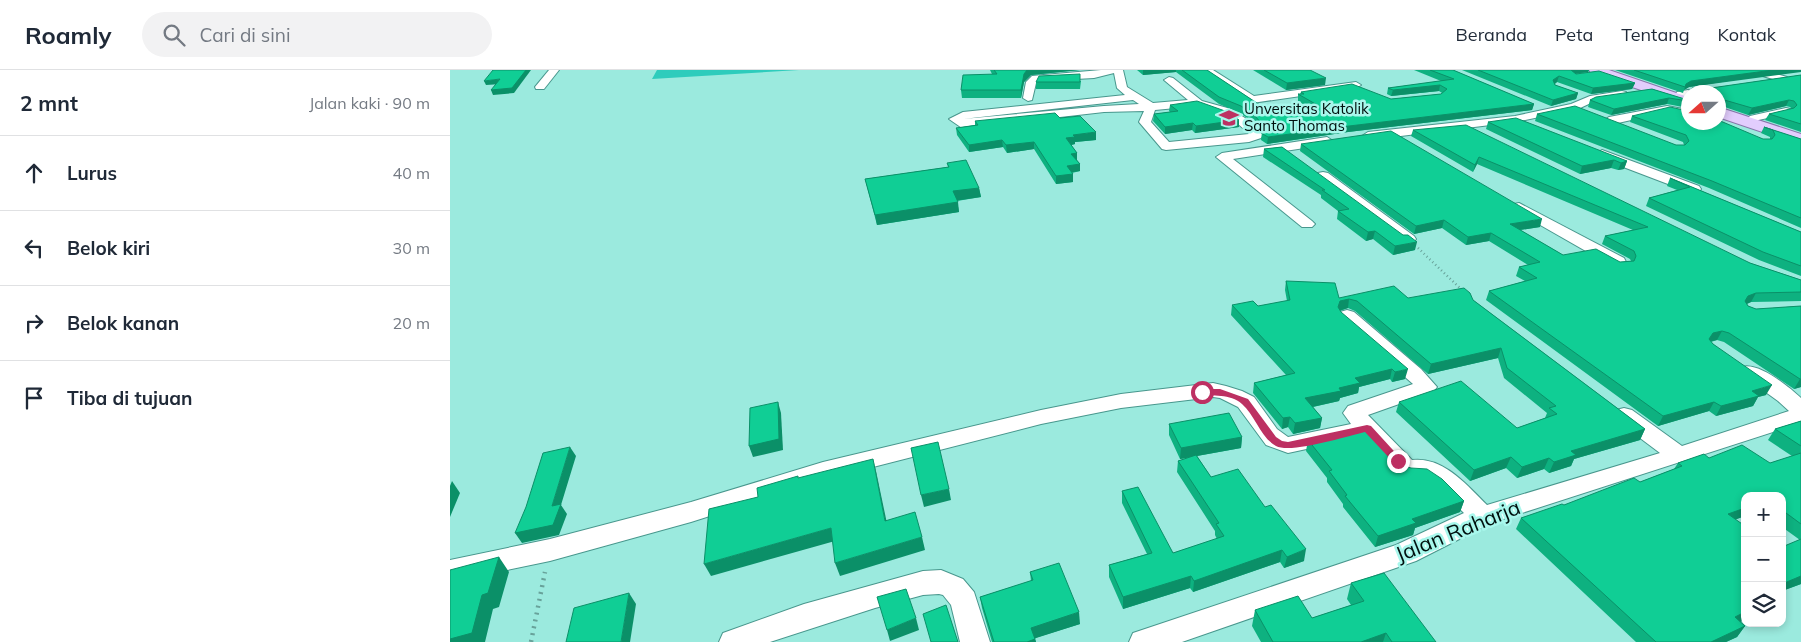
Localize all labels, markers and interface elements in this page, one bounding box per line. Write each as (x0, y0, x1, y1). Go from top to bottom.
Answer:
search box (142, 12, 492, 57)
text: Roamly (25, 20, 112, 50)
icon: search (160, 21, 188, 49)
text: Cari di sini (200, 23, 290, 47)
text: Beranda (1456, 23, 1527, 46)
text: Peta (1555, 23, 1593, 46)
text: Tentang (1621, 23, 1690, 46)
text: Kontak (1718, 23, 1776, 46)
north arrow (1681, 85, 1726, 130)
text: 2 mnt (20, 90, 78, 116)
text: Jalan kaki · 90 m (309, 93, 430, 113)
place label: Unversitas Katolik Santo Thomas (1244, 99, 1369, 135)
school or university icon: Unversitas Katolik Santo Thomas (1218, 107, 1240, 129)
icon: ahead (20, 159, 48, 187)
text: Lurus (67, 161, 117, 185)
text: 40 m (393, 163, 430, 183)
icon: left (20, 234, 48, 262)
text: Belok kiri (67, 236, 150, 260)
text: 30 m (393, 238, 430, 258)
icon: right (20, 309, 48, 337)
text: Belok kanan (67, 311, 179, 335)
text: 20 m (393, 313, 430, 333)
route start (1191, 381, 1214, 404)
icon: arrive (20, 384, 48, 412)
text: Tiba di tujuan (67, 386, 192, 410)
route end (1387, 450, 1410, 473)
map controls (1741, 492, 1786, 627)
button: + (1741, 492, 1786, 537)
street label: Jalan Raharja (1392, 493, 1524, 567)
button: − (1741, 537, 1786, 582)
button: layers (1741, 582, 1786, 627)

